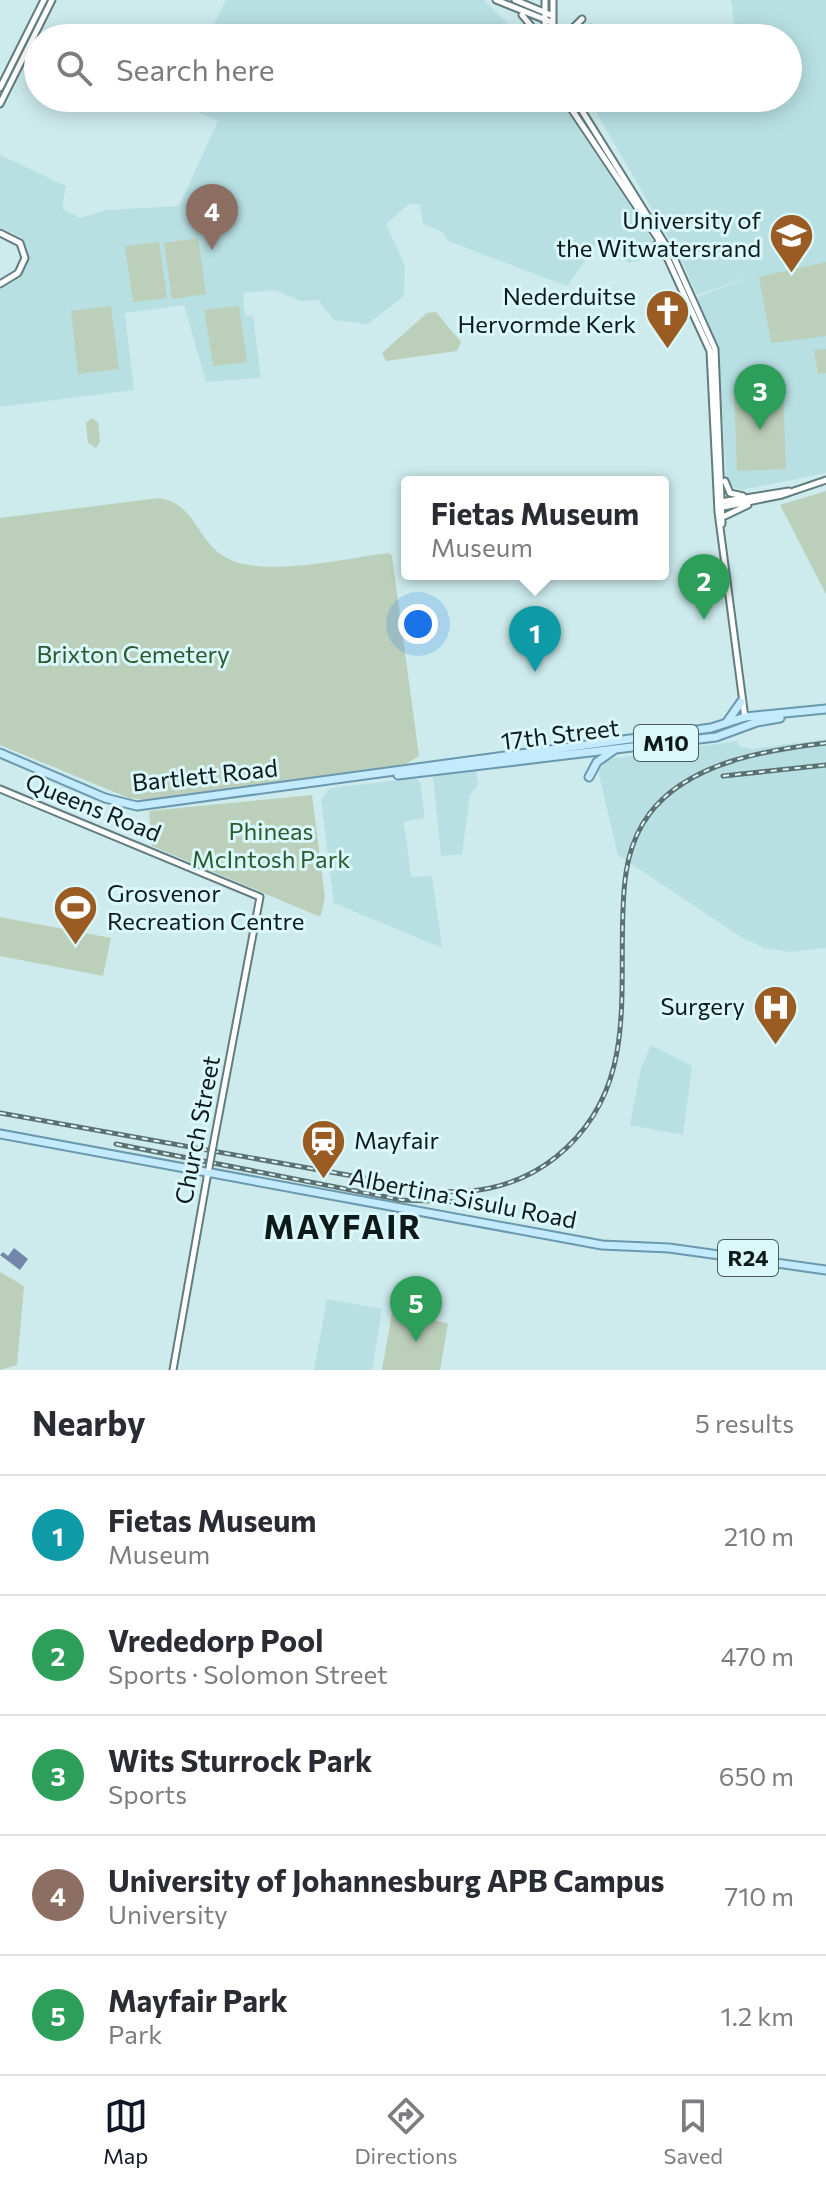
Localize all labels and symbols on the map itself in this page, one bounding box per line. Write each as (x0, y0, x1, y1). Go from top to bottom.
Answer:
pin: 4 (186, 184, 238, 250)
place label: University of the Witwatersrand (556, 205, 762, 262)
school or university icon: University of the Witwatersrand (768, 211, 816, 274)
place label: Nederduitse Hervormde Kerk (457, 281, 636, 338)
church icon: Nederduitse Hervormde Kerk (643, 287, 691, 350)
pin: 3 (734, 364, 786, 430)
pin: 2 (678, 554, 730, 620)
your location (398, 604, 438, 644)
pin: 1 (509, 606, 561, 672)
park label: Brixton Cemetery (36, 639, 230, 668)
street label: 17th Street (499, 712, 621, 755)
road number: M10 (634, 725, 698, 761)
street label: Bartlett Road (131, 752, 279, 797)
street label: Queens Road (22, 766, 166, 847)
park label: Phineas McIntosh Park (192, 816, 350, 873)
place label: Grosvenor Recreation Centre (107, 878, 304, 935)
sports icon: Grosvenor Recreation Centre (52, 884, 100, 947)
hospital icon: Surgery (752, 983, 800, 1046)
place label: Surgery (660, 991, 745, 1020)
street label: Church Street (168, 1053, 225, 1207)
station icon: Mayfair (299, 1117, 347, 1180)
place label: Mayfair (354, 1125, 439, 1154)
street label: Albertina Sisulu Road (347, 1161, 579, 1234)
district label: MAYFAIR (264, 1206, 422, 1246)
road number: R24 (718, 1240, 778, 1276)
pin: 5 (390, 1276, 442, 1342)

